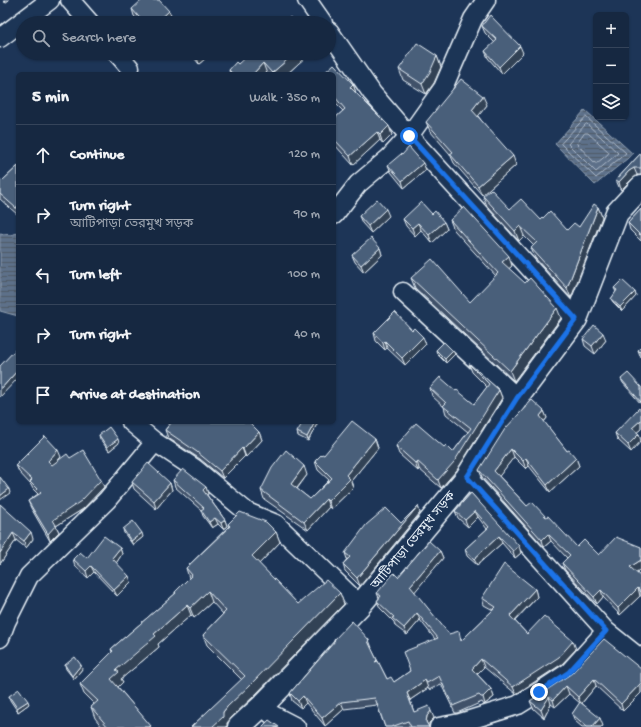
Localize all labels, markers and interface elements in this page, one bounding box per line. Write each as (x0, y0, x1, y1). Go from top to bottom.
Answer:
map controls (593, 12, 629, 120)
button: + (593, 12, 629, 48)
search box (16, 16, 336, 60)
icon: search (30, 27, 52, 49)
text: Search here (62, 29, 136, 47)
button: − (593, 48, 629, 84)
button: layers (593, 84, 629, 120)
text: 5 min (32, 88, 69, 108)
text: Walk · 350 m (250, 91, 320, 106)
route start (400, 127, 418, 145)
icon: ahead (32, 144, 54, 166)
text: Continue (70, 146, 124, 164)
text: 120 m (289, 147, 320, 162)
text: Turn right (70, 197, 130, 215)
icon: right (32, 204, 54, 226)
text: 90 m (294, 207, 320, 222)
text: আটিপাড়া তেরমুখ সড়ক (70, 217, 193, 232)
icon: left (32, 264, 54, 286)
text: Turn left (70, 266, 121, 284)
text: 100 m (288, 267, 320, 282)
icon: right (32, 324, 54, 346)
text: Turn right (70, 326, 130, 344)
text: 40 m (294, 327, 320, 342)
icon: arrive (32, 384, 54, 406)
text: Arrive at destination (70, 386, 200, 404)
street label: আটিপাড়া তেরমুখ সড়ক (366, 487, 460, 594)
route end (530, 683, 548, 701)

